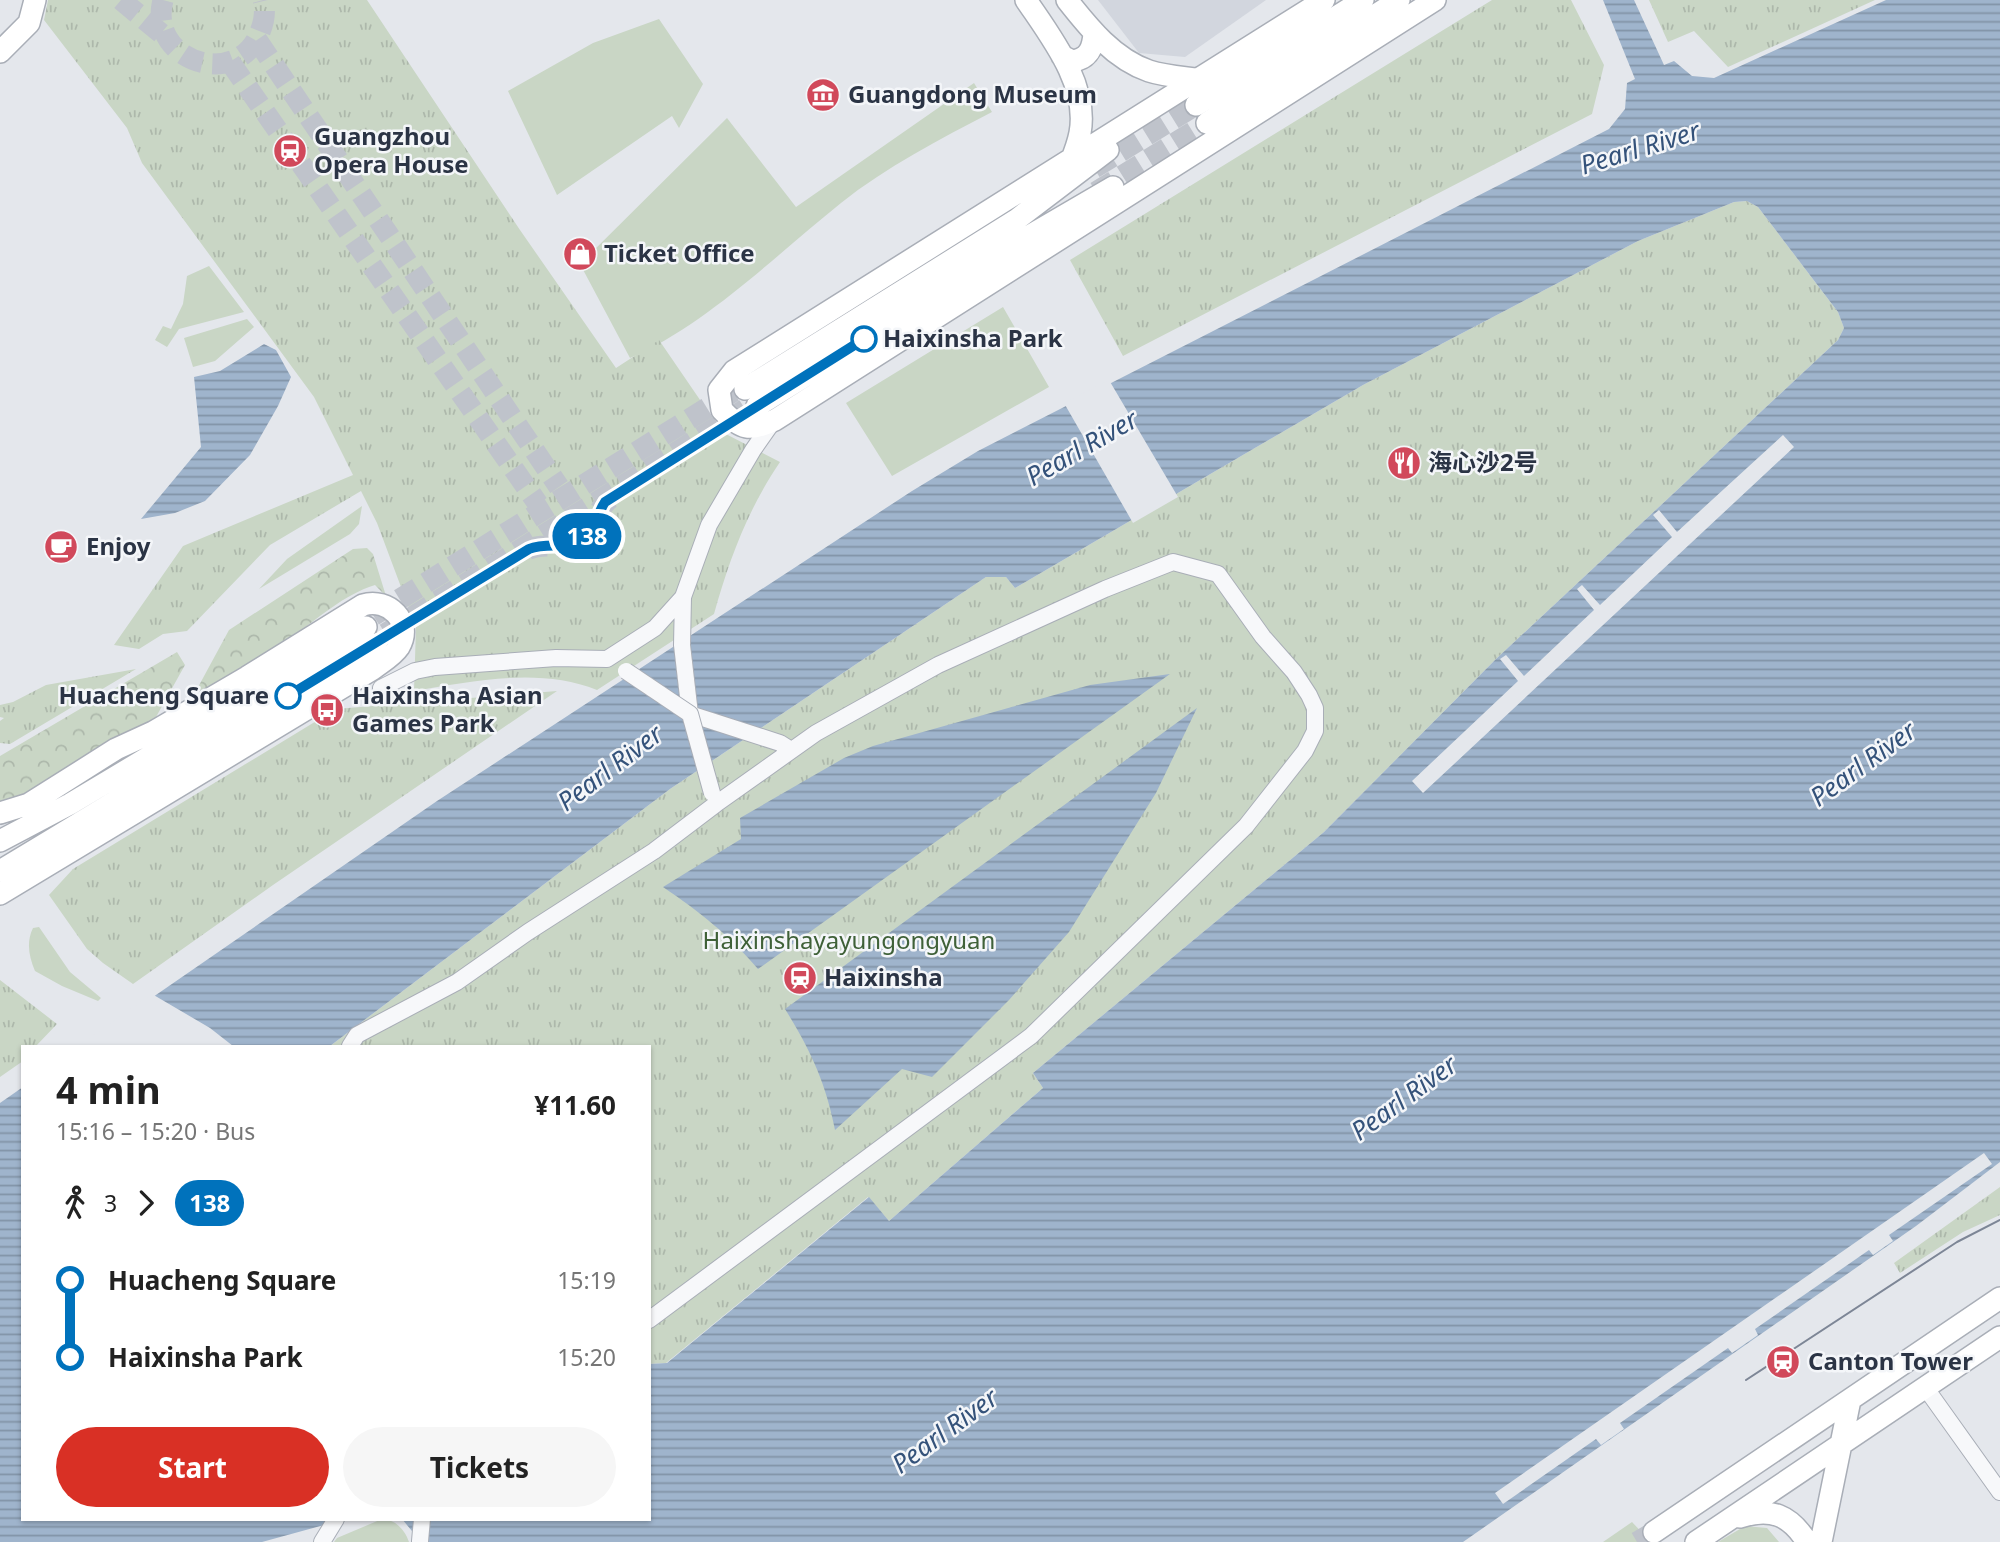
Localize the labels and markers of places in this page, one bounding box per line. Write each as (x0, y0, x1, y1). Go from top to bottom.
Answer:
museum icon: Guangdong Museum (804, 76, 842, 114)
place label: Guangdong Museum (848, 77, 1097, 110)
place label: Guangzhou Opera House (314, 119, 469, 180)
station icon: Guangzhou Opera House (271, 132, 309, 170)
shop icon: Ticket Office (561, 235, 599, 273)
place label: Ticket Office (604, 236, 755, 269)
place label: Haixinsha Park (883, 321, 1063, 354)
marker: Haixinsha Park (851, 326, 877, 352)
restaurant icon: 海心沙2号 (1385, 444, 1423, 482)
place label: 海心沙2号 (1428, 445, 1538, 478)
cafe icon: Enjoy (42, 528, 80, 566)
place label: Enjoy (86, 529, 151, 562)
place label: Huacheng Square (58, 678, 269, 711)
place label: Haixinsha Asian Games Park (352, 678, 543, 739)
marker: Huacheng Square (275, 683, 301, 709)
bus stop icon: Haixinsha Asian Games Park (308, 691, 346, 729)
station icon: Haixinsha (781, 959, 819, 997)
place label: Haixinsha (824, 960, 943, 993)
station icon: Canton Tower (1764, 1343, 1802, 1381)
place label: Canton Tower (1808, 1344, 1973, 1377)

